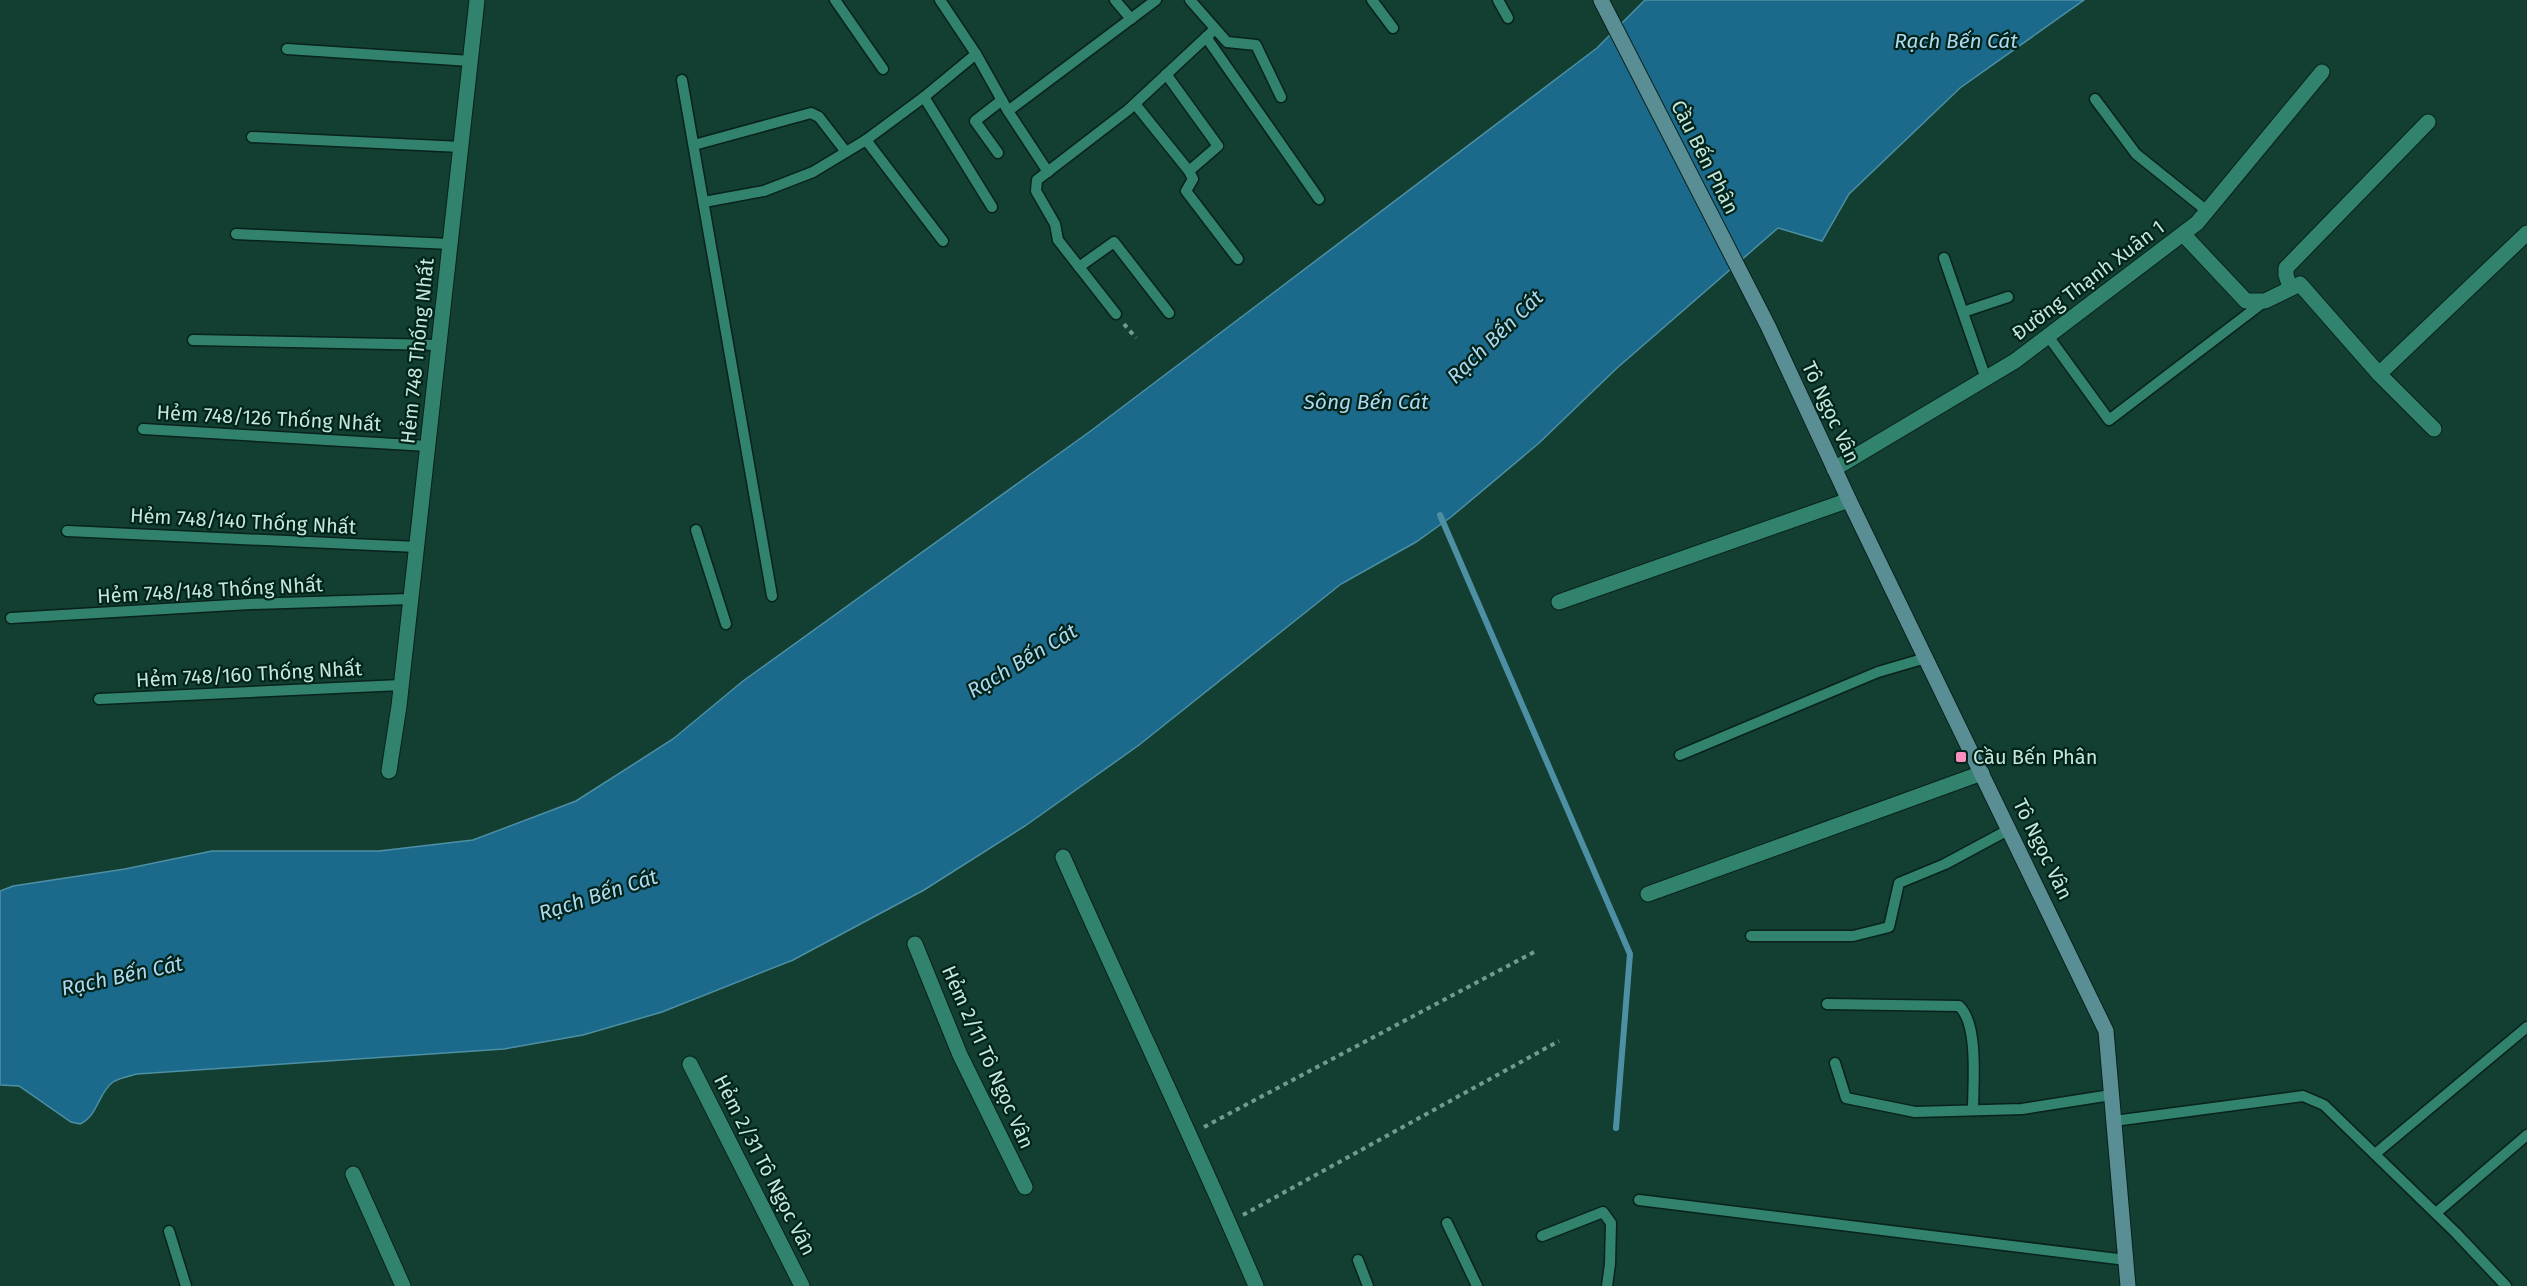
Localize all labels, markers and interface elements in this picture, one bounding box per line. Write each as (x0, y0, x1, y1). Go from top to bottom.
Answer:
water label: Rạch Bến Cát (1894, 28, 2018, 54)
street label: Cầu Bến Phân (1666, 96, 1744, 218)
street label: Đường Thạnh Xuân 1 (2007, 215, 2169, 345)
street label: Hẻm 748 Thống Nhất (395, 256, 439, 445)
water label: Rạch Bến Cát (1442, 284, 1549, 389)
street label: Tô Ngọc Vân (1797, 357, 1865, 467)
water label: Sông Bến Cát (1302, 389, 1429, 415)
street label: Hẻm 748/126 Thống Nhất (156, 400, 383, 436)
street label: Hẻm 748/140 Thống Nhất (129, 503, 357, 539)
street label: Hẻm 748/148 Thống Nhất (96, 572, 324, 608)
water label: Rạch Bến Cát (962, 618, 1082, 704)
street label: Hẻm 748/160 Thống Nhất (135, 656, 363, 692)
place label: Cầu Bến Phân (1973, 745, 2097, 769)
marker: Cầu Bến Phân (1954, 750, 1968, 764)
street label: Tô Ngọc Vân (2008, 795, 2078, 903)
water label: Rạch Bến Cát (535, 863, 661, 926)
water label: Rạch Bến Cát (59, 950, 186, 1002)
street label: Hẻm 2/11 Tô Ngọc Vân (937, 962, 1039, 1152)
street label: Hẻm 2/31 Tô Ngọc Vân (709, 1071, 821, 1259)

